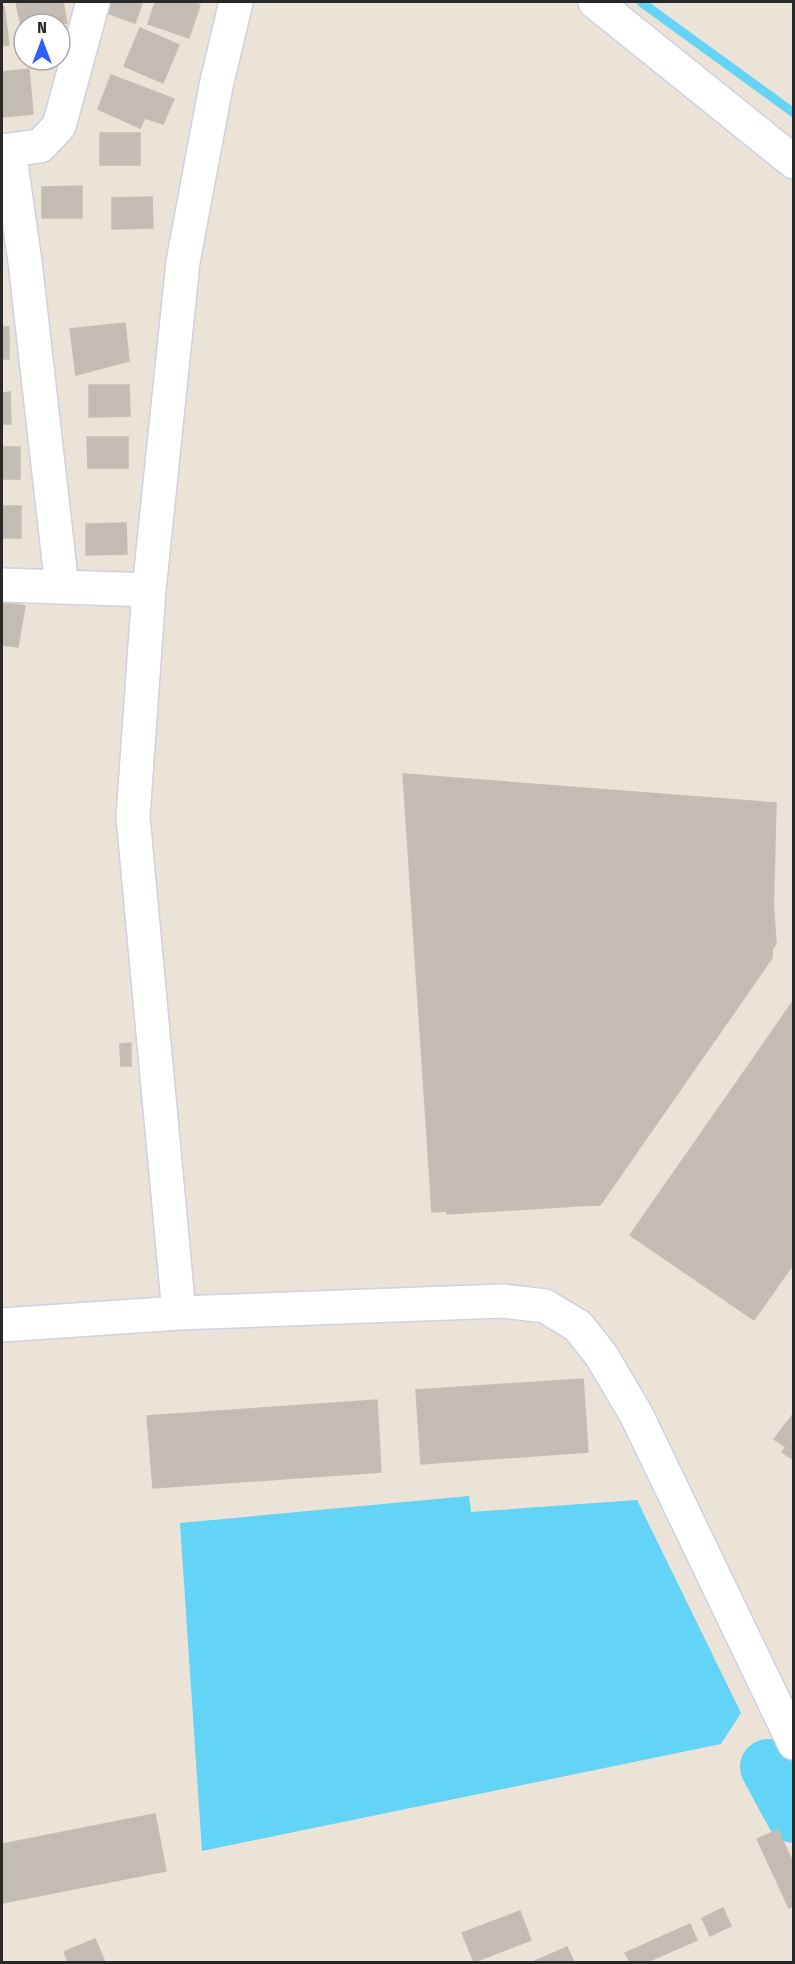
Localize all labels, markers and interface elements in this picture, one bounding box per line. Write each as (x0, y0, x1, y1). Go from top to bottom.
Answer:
north arrow (12, 12, 72, 72)
text: N (37, 18, 47, 37)

